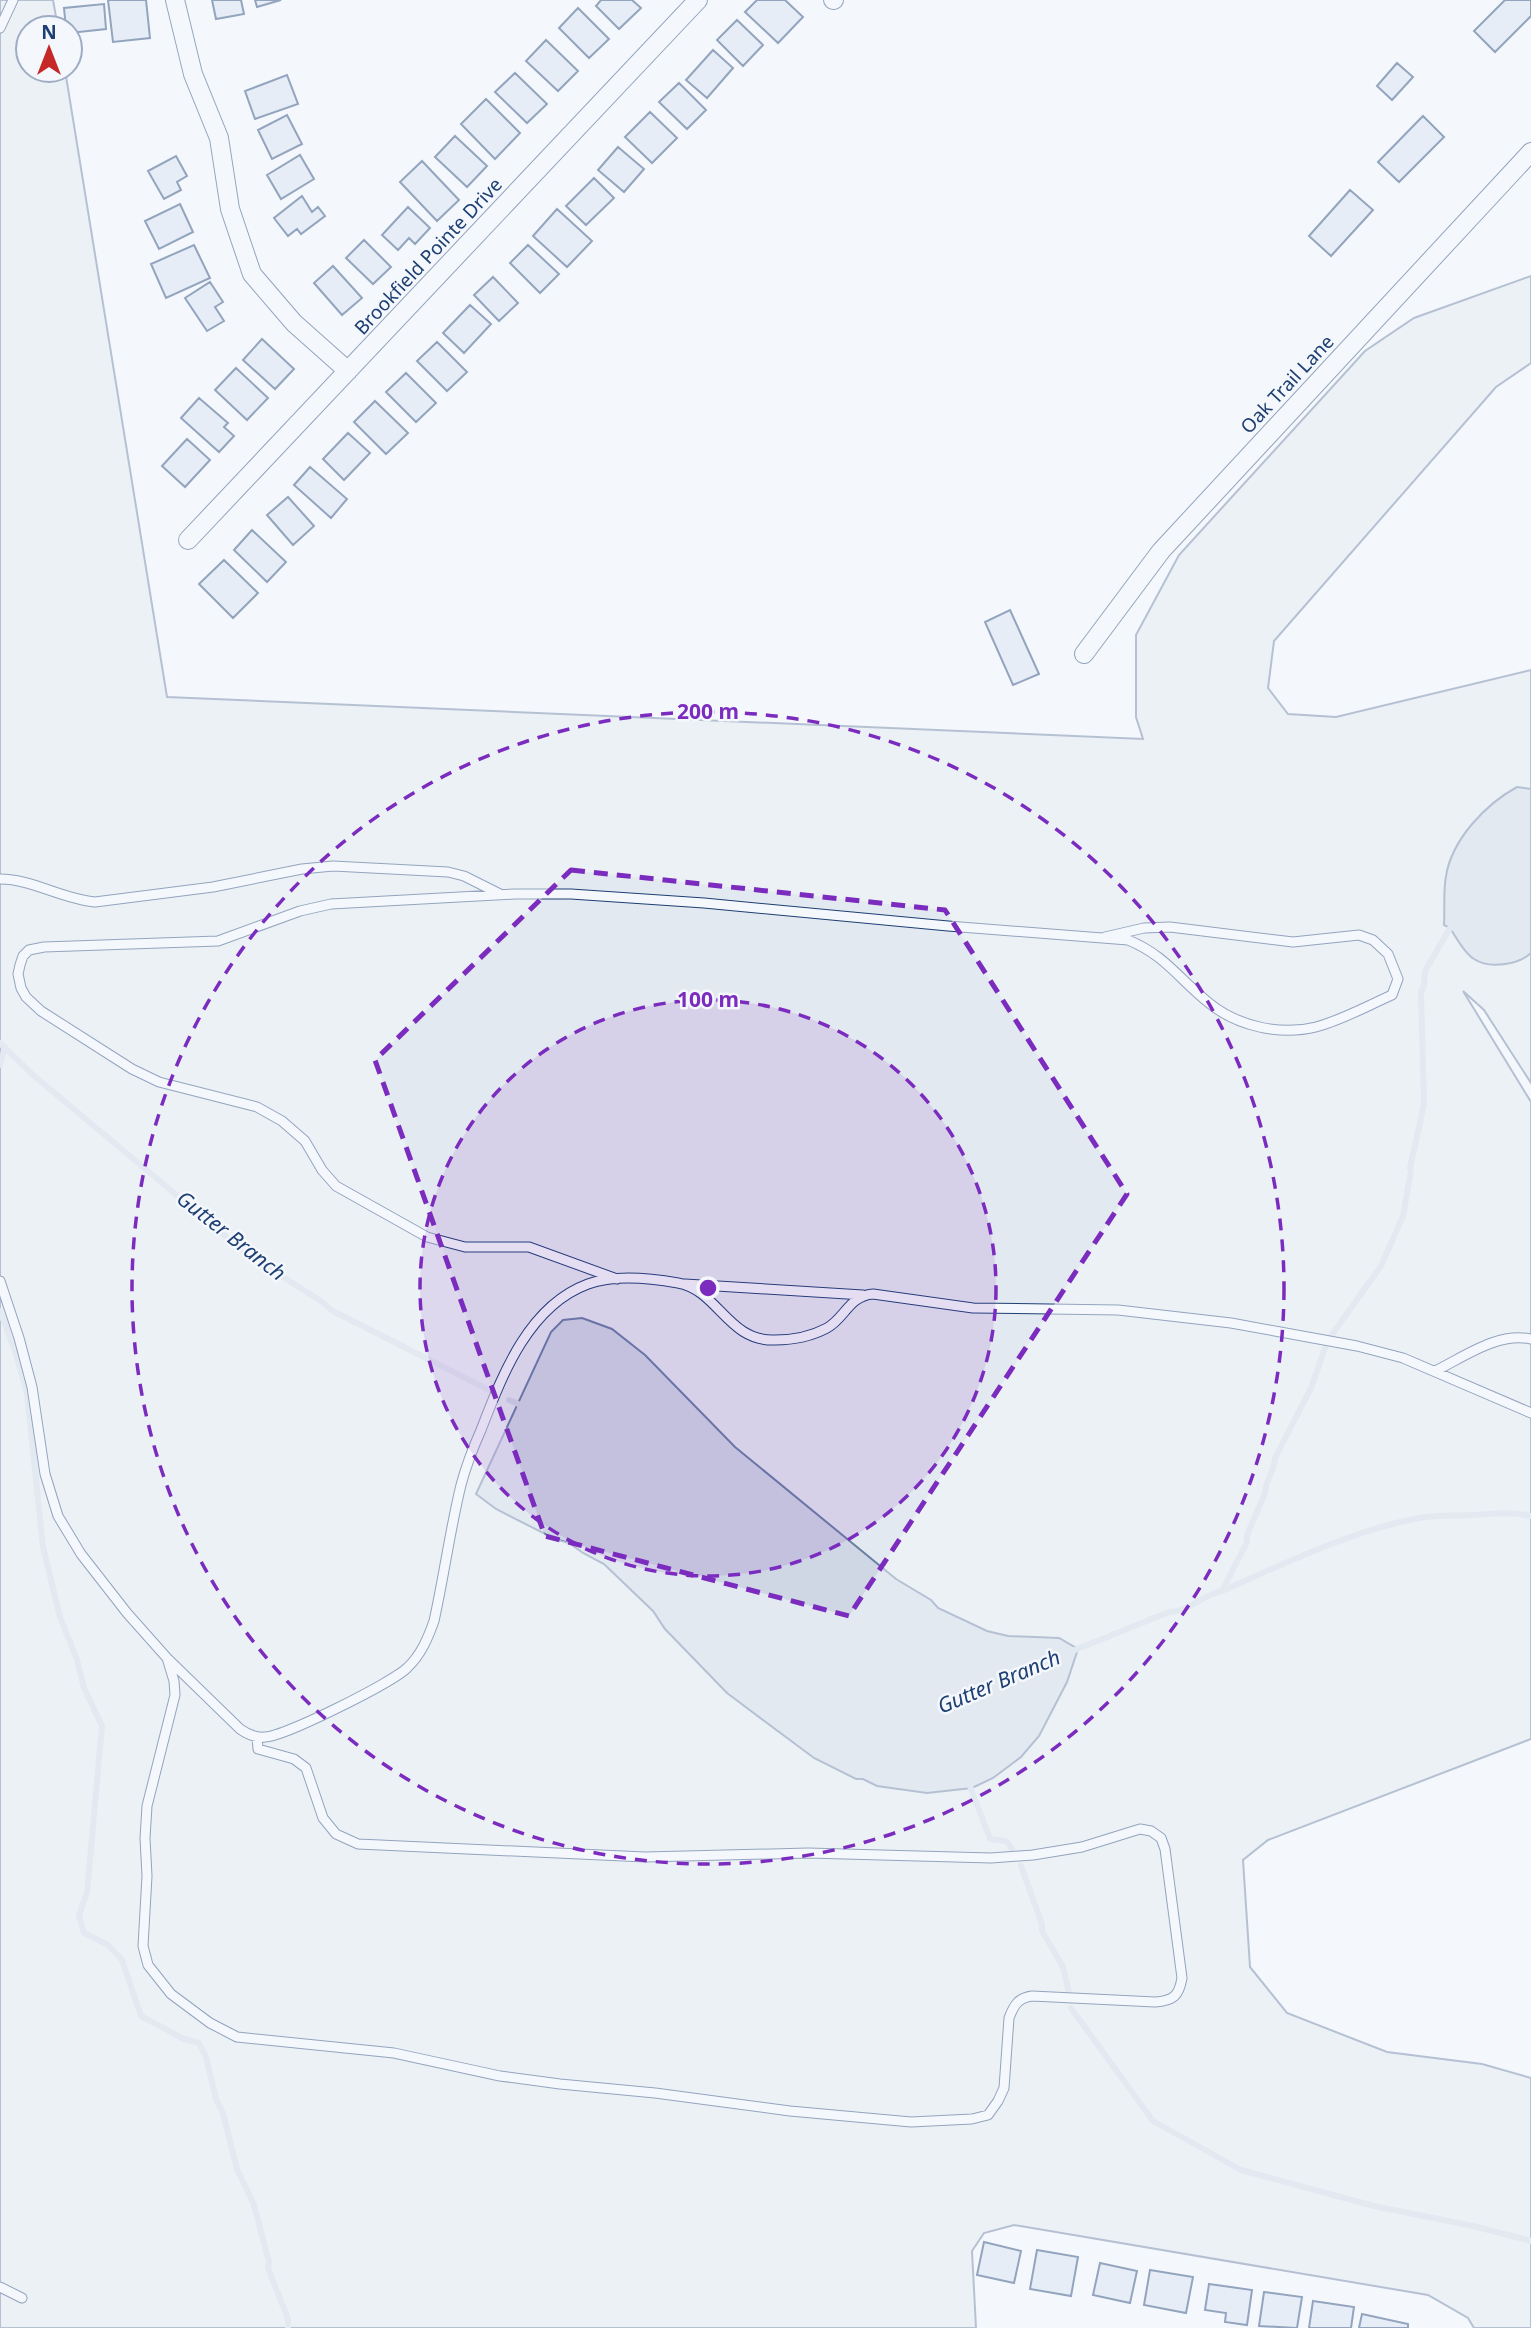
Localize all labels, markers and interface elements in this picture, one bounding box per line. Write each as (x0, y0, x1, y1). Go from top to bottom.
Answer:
north arrow (14, 14, 84, 84)
text: N (41, 19, 57, 45)
street label: Brookfield Pointe Drive (348, 172, 508, 340)
street label: Oak Trail Lane (1234, 329, 1340, 439)
text: 200 m (677, 697, 739, 725)
text: 100 m (677, 985, 739, 1013)
water label: Gutter Branch (171, 1184, 292, 1287)
centre of rings (696, 1276, 720, 1300)
water label: Gutter Branch (933, 1643, 1064, 1720)

